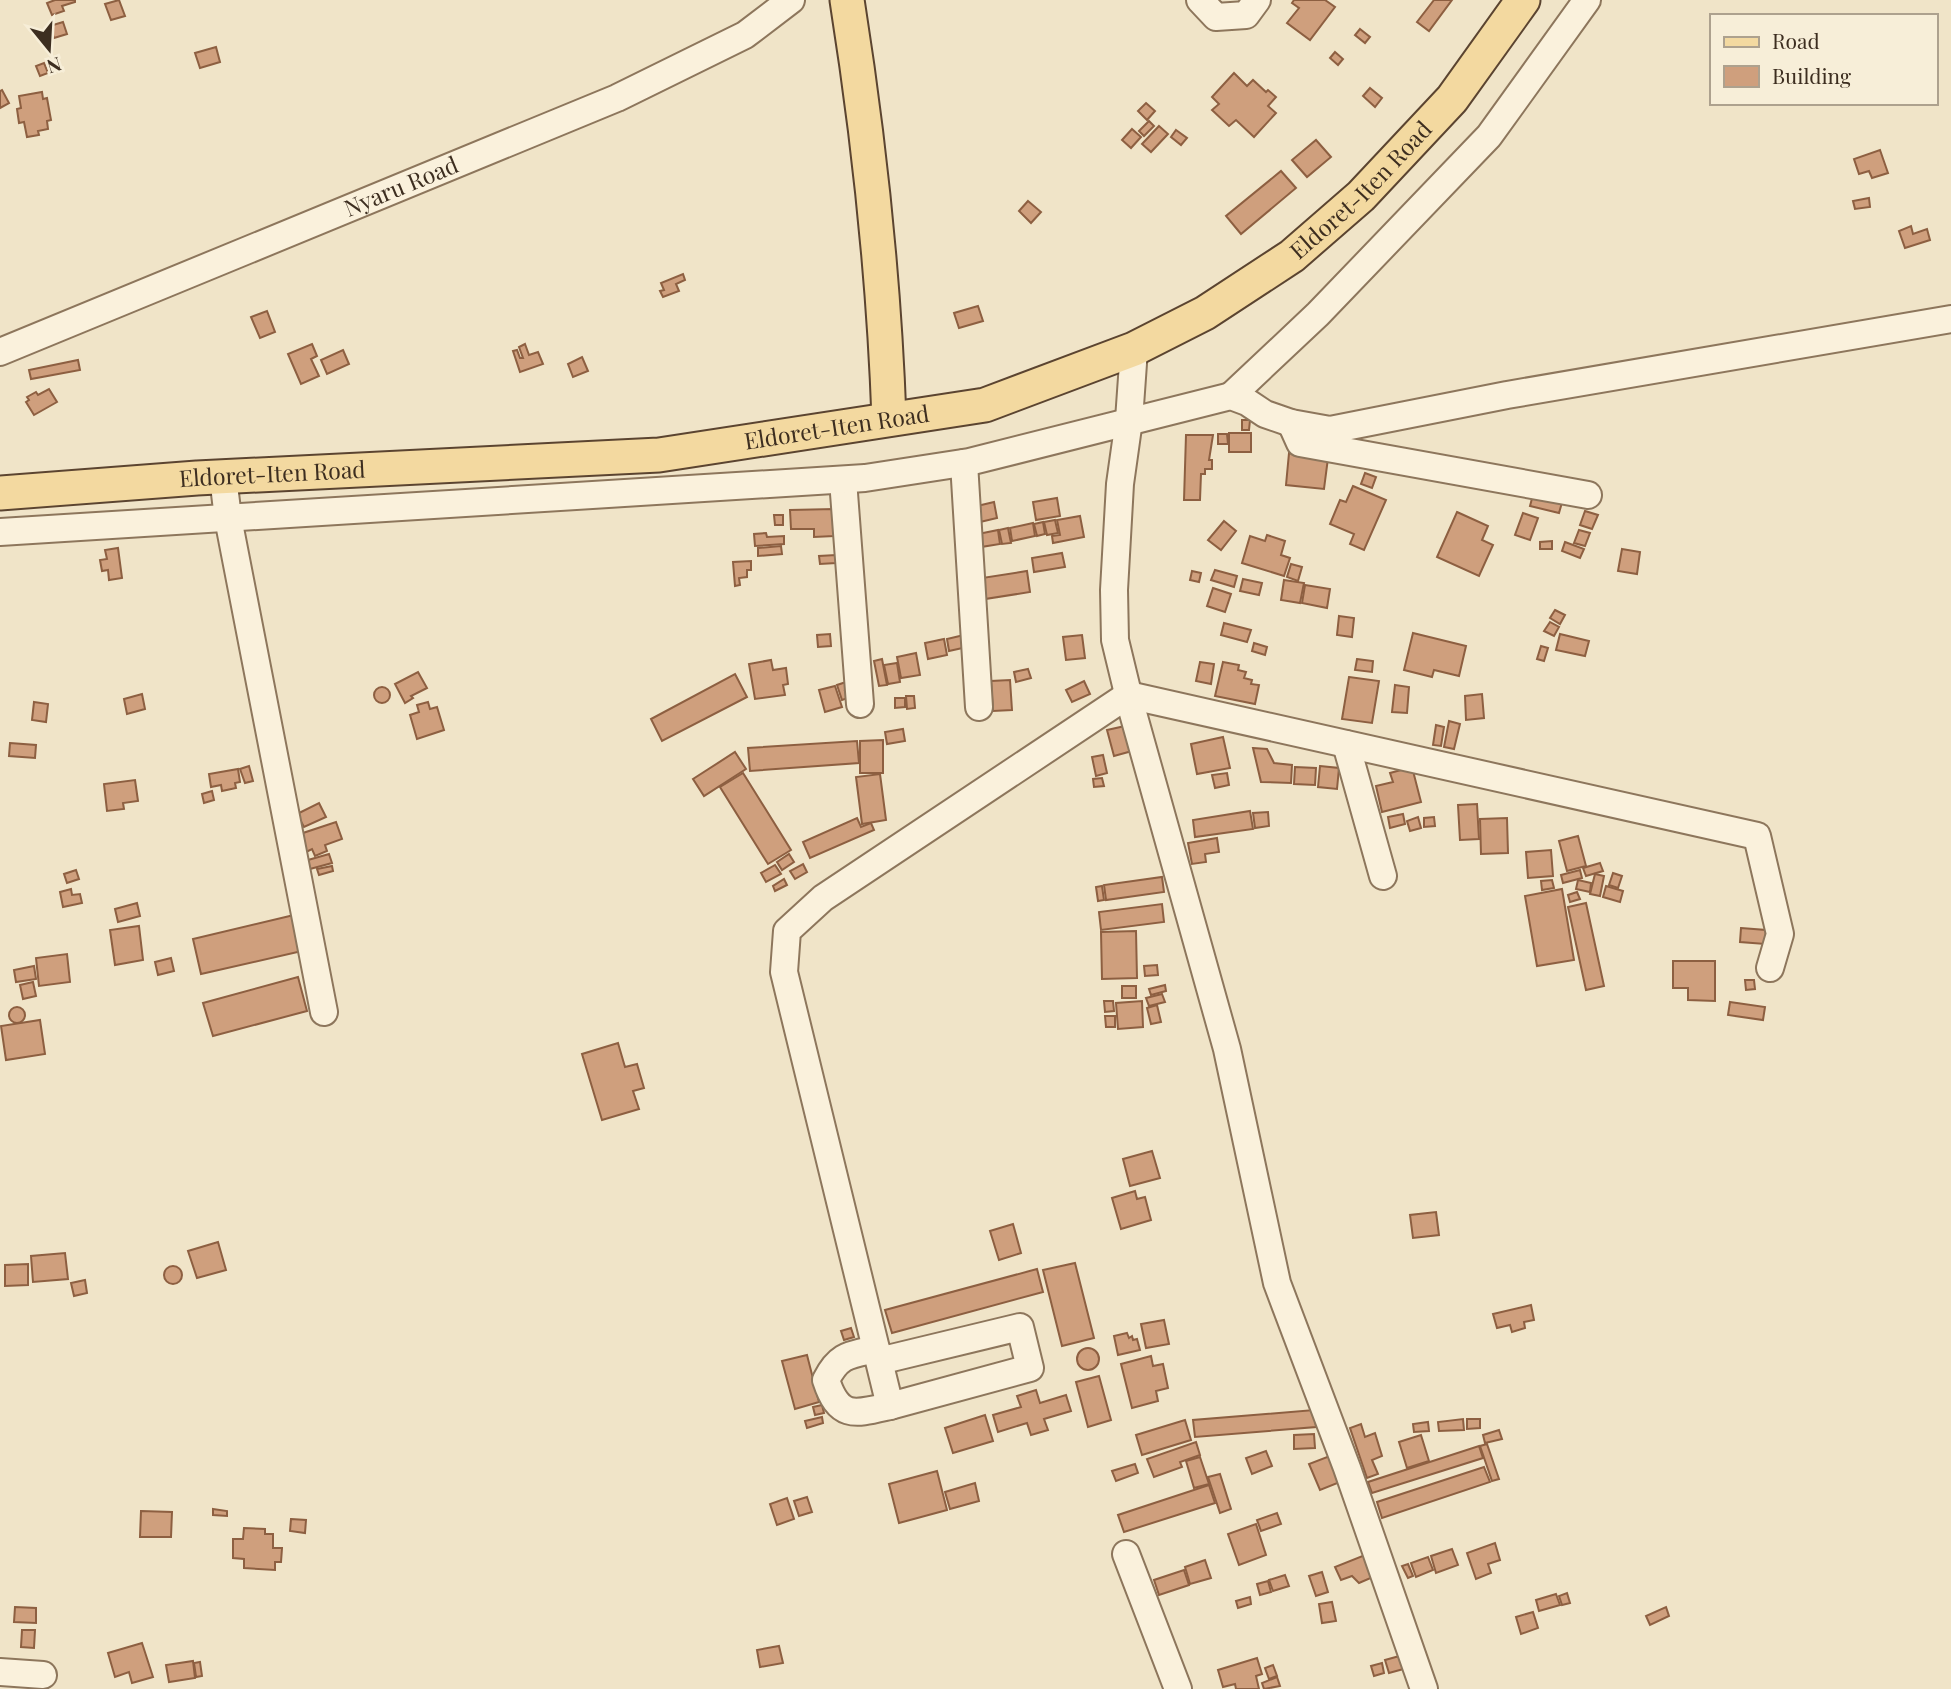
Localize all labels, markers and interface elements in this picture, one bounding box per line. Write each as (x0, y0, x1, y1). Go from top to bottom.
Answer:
north arrow (14, 14, 84, 84)
legend (1710, 14, 1937, 105)
text: Road (1772, 26, 1820, 54)
text: N (44, 52, 65, 81)
text: Building (1772, 61, 1851, 89)
street label: Eldoret-Iten Road (1282, 113, 1438, 265)
street label: Nyaru Road (339, 148, 462, 223)
street label: Eldoret-Iten Road (742, 397, 931, 456)
street label: Eldoret-Iten Road (178, 453, 366, 493)

